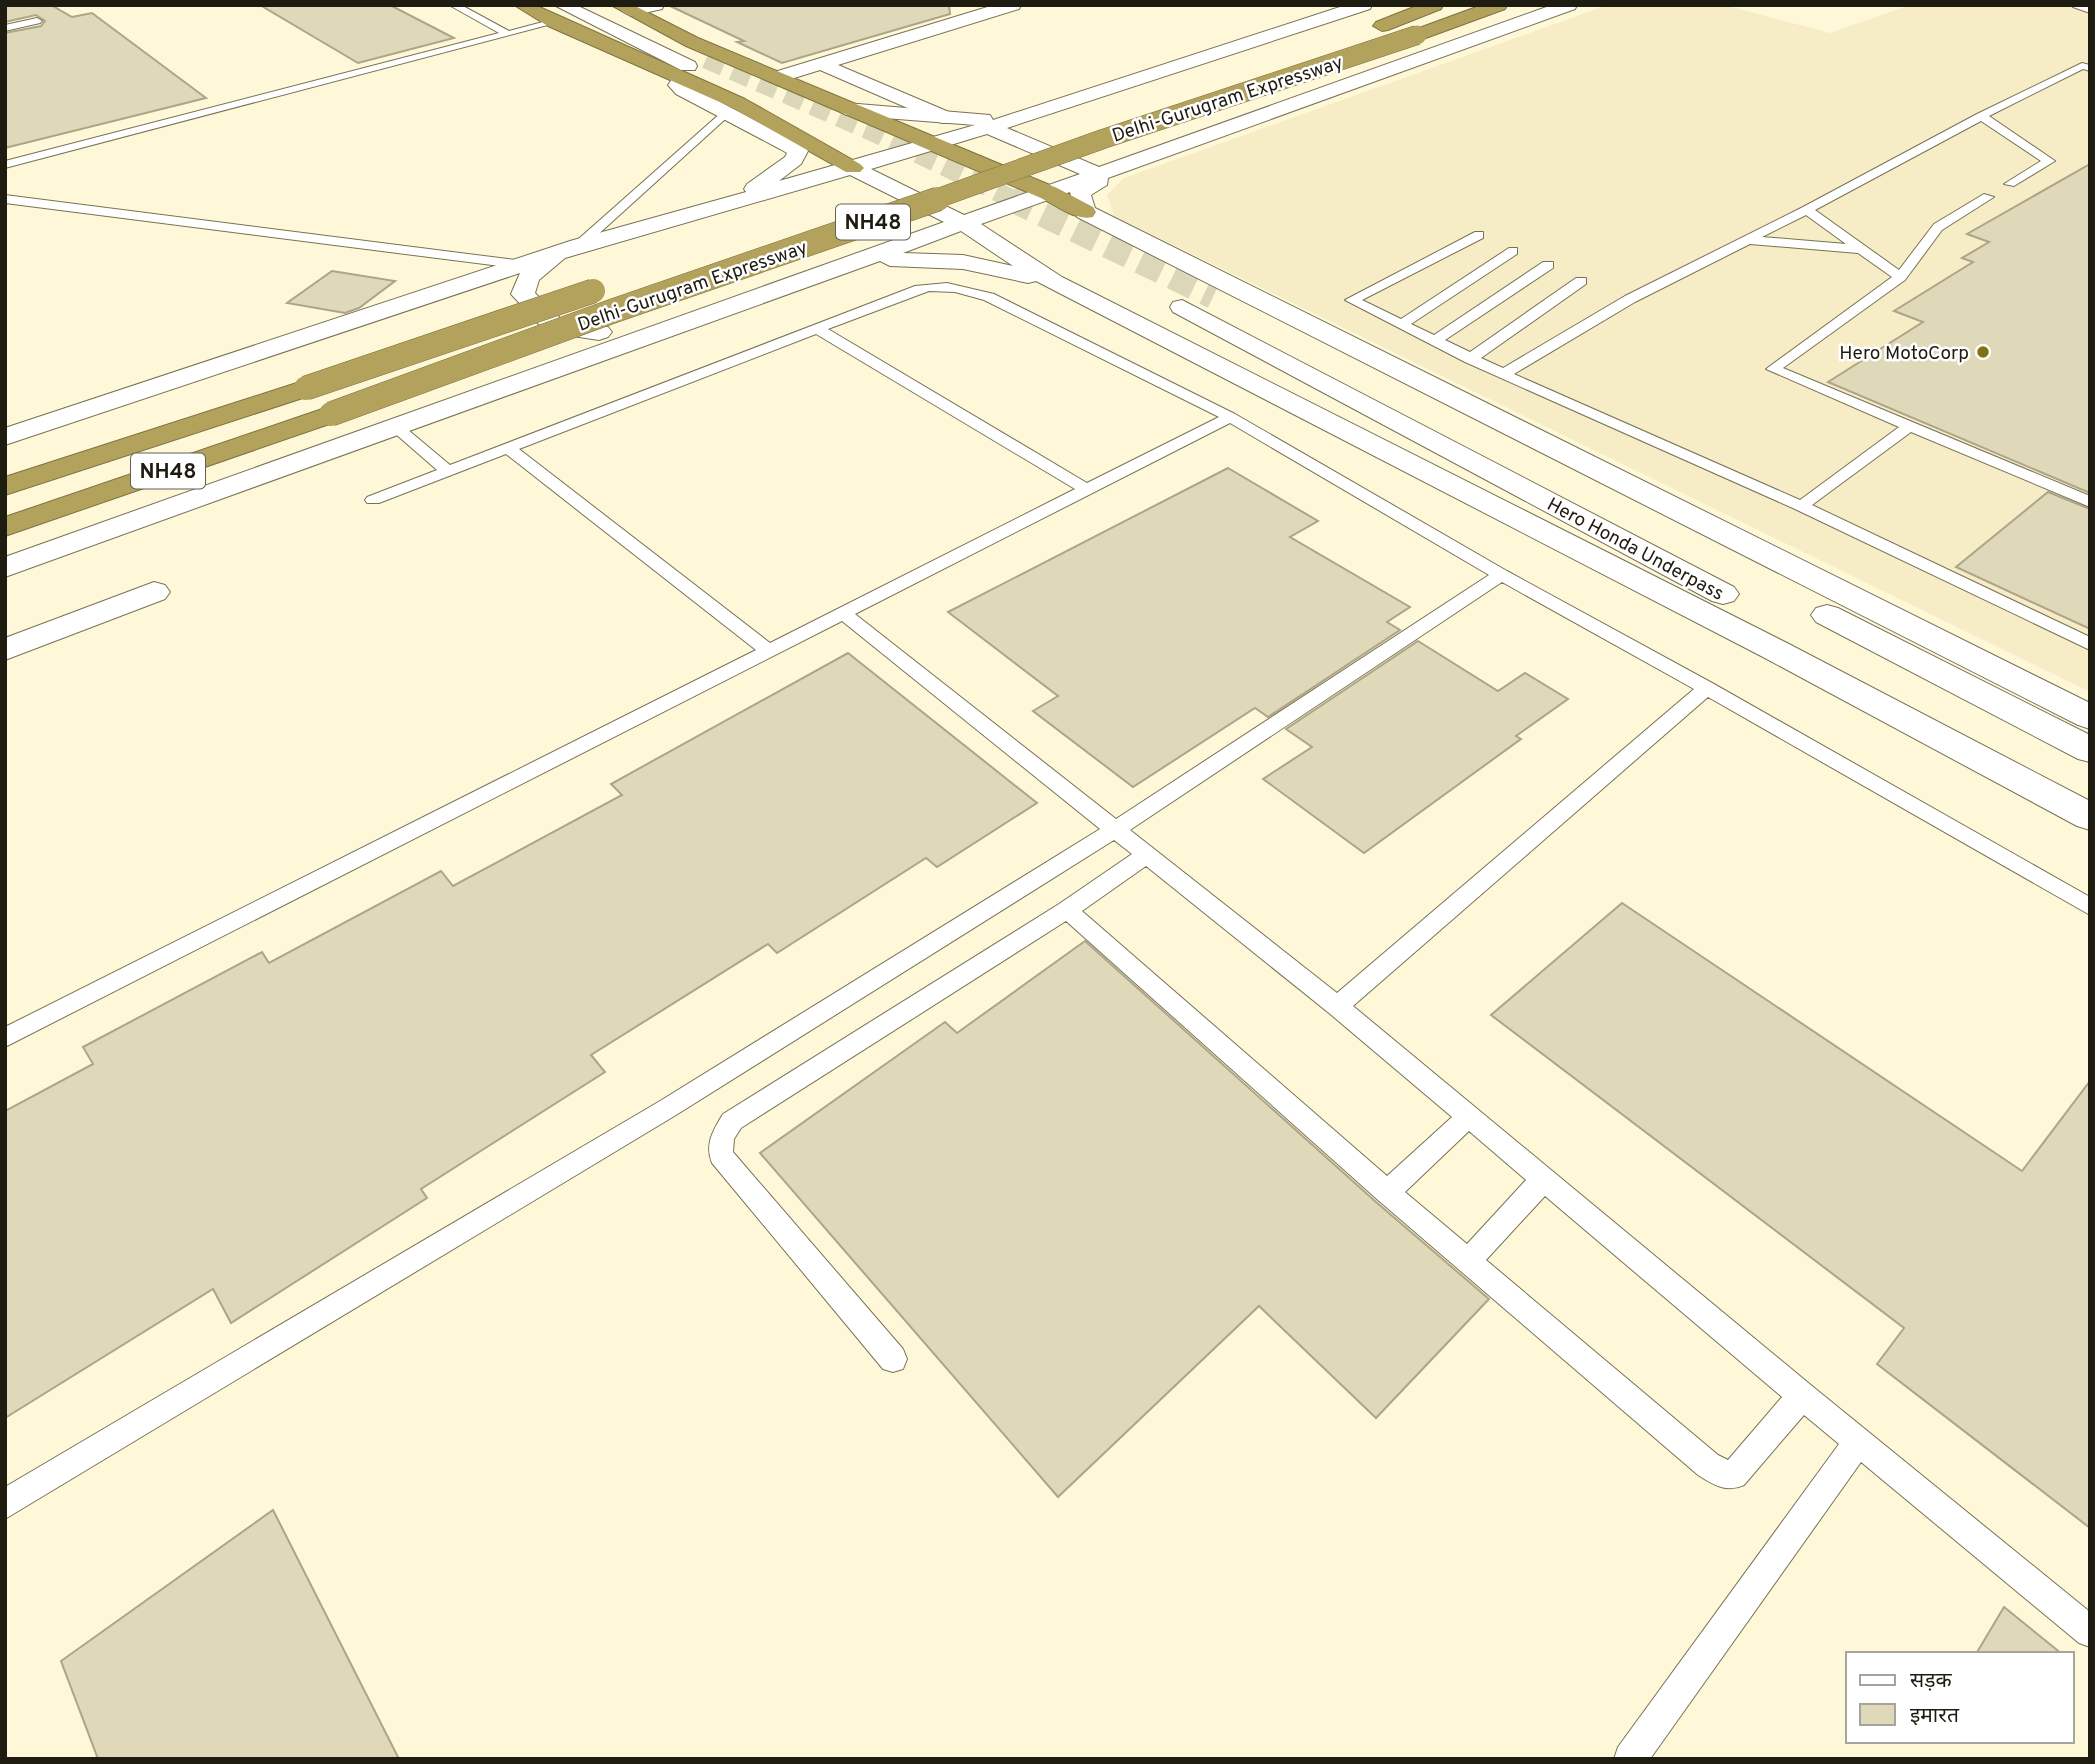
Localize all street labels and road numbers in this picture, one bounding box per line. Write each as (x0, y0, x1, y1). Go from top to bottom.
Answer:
street label: Delhi-Gurugram Expressway (1109, 51, 1346, 149)
road number: NH48 (836, 204, 910, 240)
street label: Delhi-Gurugram Expressway (575, 236, 811, 338)
road number: NH48 (131, 454, 205, 489)
street label: Hero Honda Underpass (1542, 493, 1728, 607)

